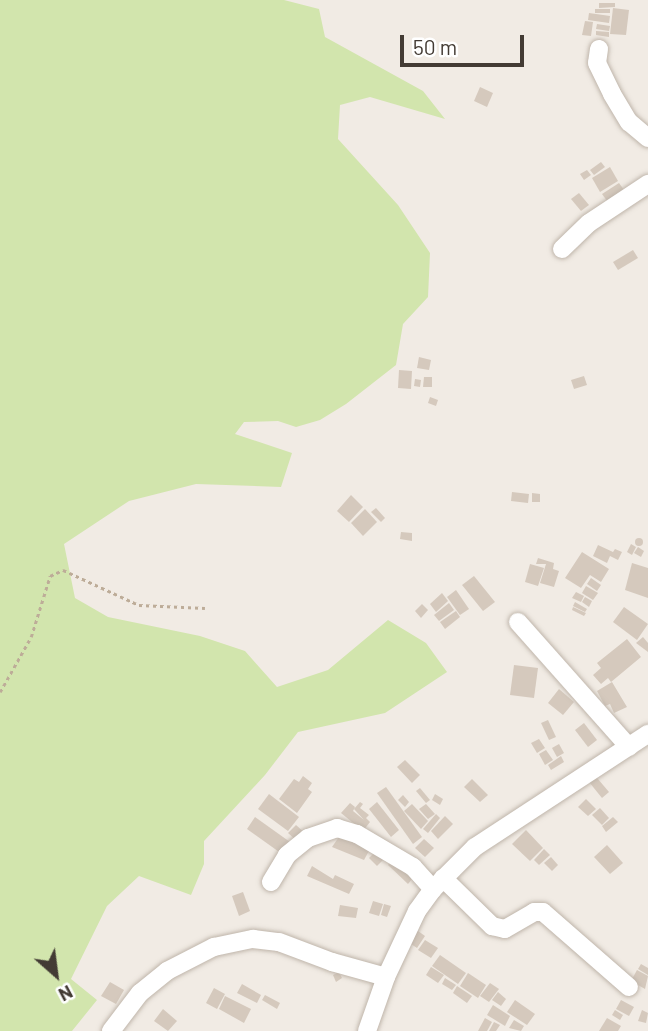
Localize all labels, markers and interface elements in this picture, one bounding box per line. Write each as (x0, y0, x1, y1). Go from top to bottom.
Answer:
scale bar (403, 21, 527, 65)
text: 50 m (413, 34, 457, 59)
north arrow (21, 940, 91, 1010)
text: N (55, 981, 77, 1007)

